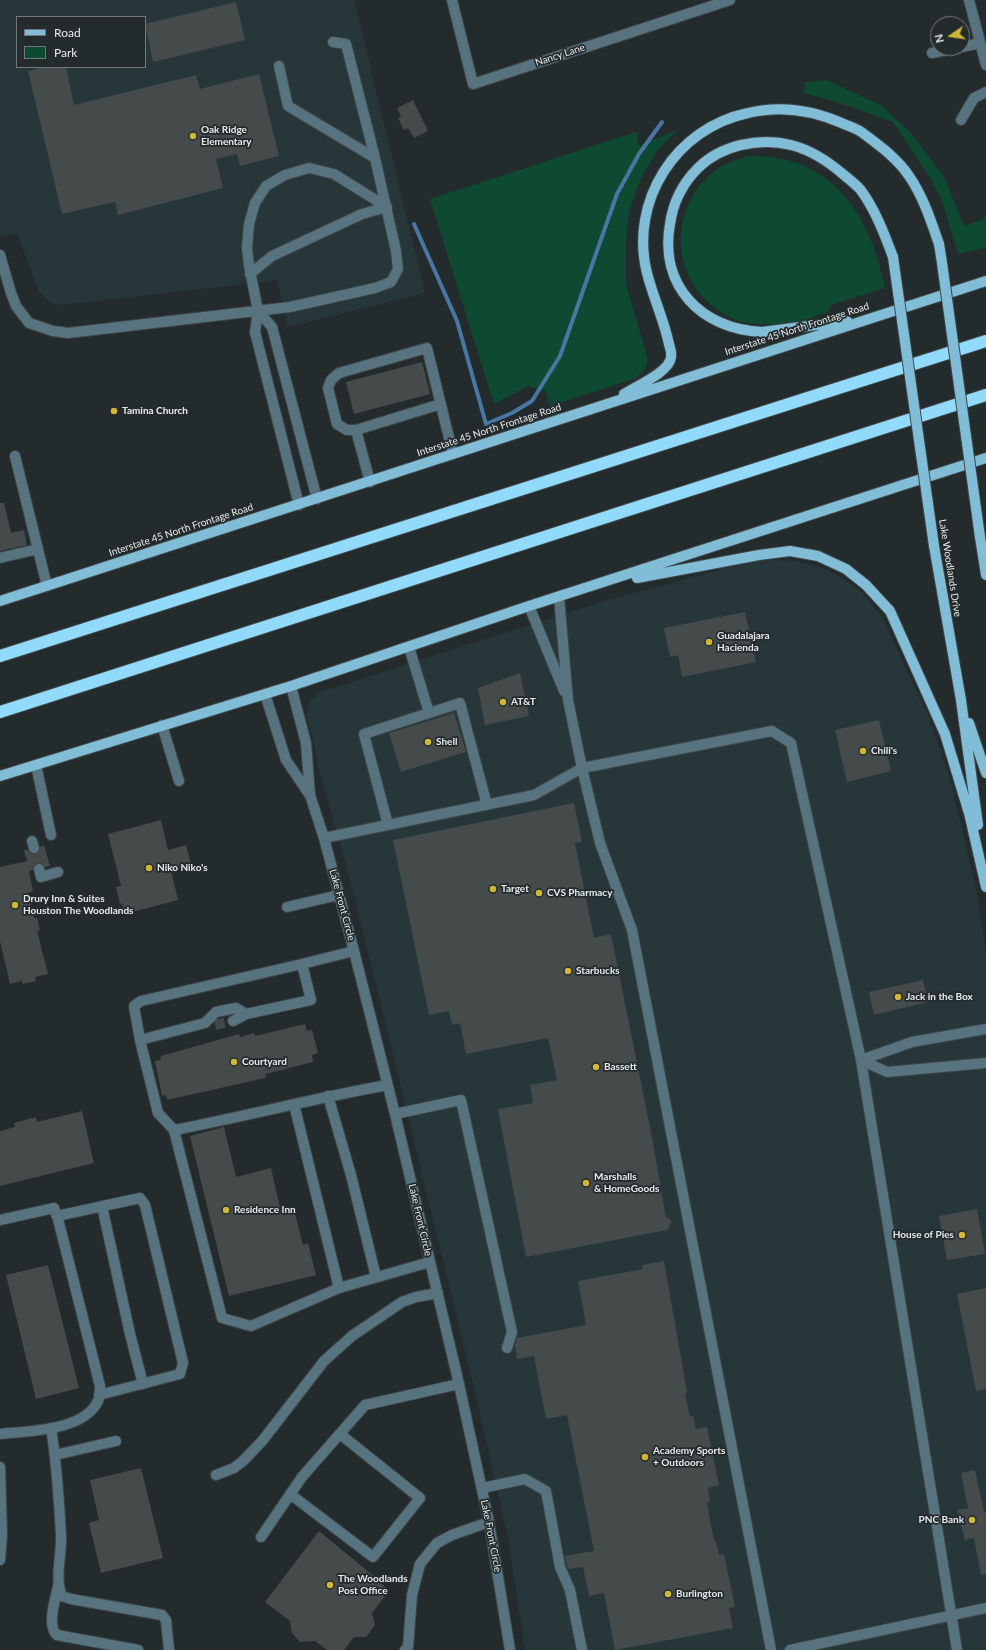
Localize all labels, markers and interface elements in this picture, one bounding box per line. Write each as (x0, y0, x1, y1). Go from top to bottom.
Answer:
legend (16, 16, 146, 68)
north arrow (930, 16, 970, 56)
text: Road (54, 25, 81, 40)
text: N (932, 33, 946, 44)
street label: Nancy Lane (534, 41, 586, 69)
text: Park (54, 45, 77, 60)
place label: Oak Ridge Elementary (201, 124, 252, 148)
marker: Oak Ridge Elementary (188, 131, 198, 141)
street label: Interstate 45 North Frontage Road (723, 300, 871, 358)
street label: Interstate 45 North Frontage Road (415, 401, 563, 459)
place label: Tamina Church (122, 405, 188, 417)
marker: Tamina Church (109, 406, 119, 416)
street label: Interstate 45 North Frontage Road (107, 501, 255, 559)
street label: Lake Woodlands Drive (936, 518, 964, 618)
place label: Guadalajara Hacienda (717, 630, 770, 654)
marker: Guadalajara Hacienda (704, 637, 714, 647)
place label: AT&T (511, 696, 536, 708)
marker: AT&T (498, 697, 508, 707)
place label: Shell (436, 736, 457, 748)
marker: Shell (423, 737, 433, 747)
place label: Chili's (871, 745, 897, 757)
marker: Chili's (858, 746, 868, 756)
place label: Niko Niko's (157, 862, 208, 874)
marker: Niko Niko's (144, 863, 154, 873)
street label: Lake Front Circle (327, 868, 357, 942)
place label: Target (501, 883, 529, 895)
marker: Target (488, 884, 498, 894)
place label: CVS Pharmacy (547, 887, 612, 899)
marker: CVS Pharmacy (534, 888, 544, 898)
place label: Drury Inn & Suites Houston The Woodlands (23, 893, 133, 916)
marker: Drury Inn & Suites Houston The Woodlands (10, 900, 20, 910)
place label: Starbucks (576, 965, 620, 977)
marker: Starbucks (563, 966, 573, 976)
place label: Jack in the Box (906, 991, 973, 1003)
marker: Jack in the Box (893, 992, 903, 1002)
place label: Courtyard (242, 1056, 287, 1068)
marker: Courtyard (229, 1057, 239, 1067)
place label: Bassett (604, 1061, 637, 1073)
marker: Bassett (591, 1062, 601, 1072)
place label: Marshalls & HomeGoods (594, 1171, 659, 1194)
marker: Marshalls & HomeGoods (581, 1178, 591, 1188)
street label: Lake Front Circle (406, 1183, 434, 1257)
place label: Residence Inn (234, 1204, 296, 1216)
marker: Residence Inn (221, 1205, 231, 1215)
place label: House of Pies (893, 1229, 954, 1241)
marker: House of Pies (957, 1230, 967, 1240)
place label: Academy Sports + Outdoors (653, 1445, 725, 1468)
marker: Academy Sports + Outdoors (640, 1452, 650, 1462)
street label: Lake Front Circle (478, 1499, 504, 1573)
place label: PNC Bank (918, 1514, 964, 1526)
marker: PNC Bank (967, 1515, 977, 1525)
place label: The Woodlands Post Office (338, 1573, 408, 1596)
marker: The Woodlands Post Office (325, 1580, 335, 1590)
place label: Burlington (676, 1588, 723, 1600)
marker: Burlington (663, 1589, 673, 1599)

